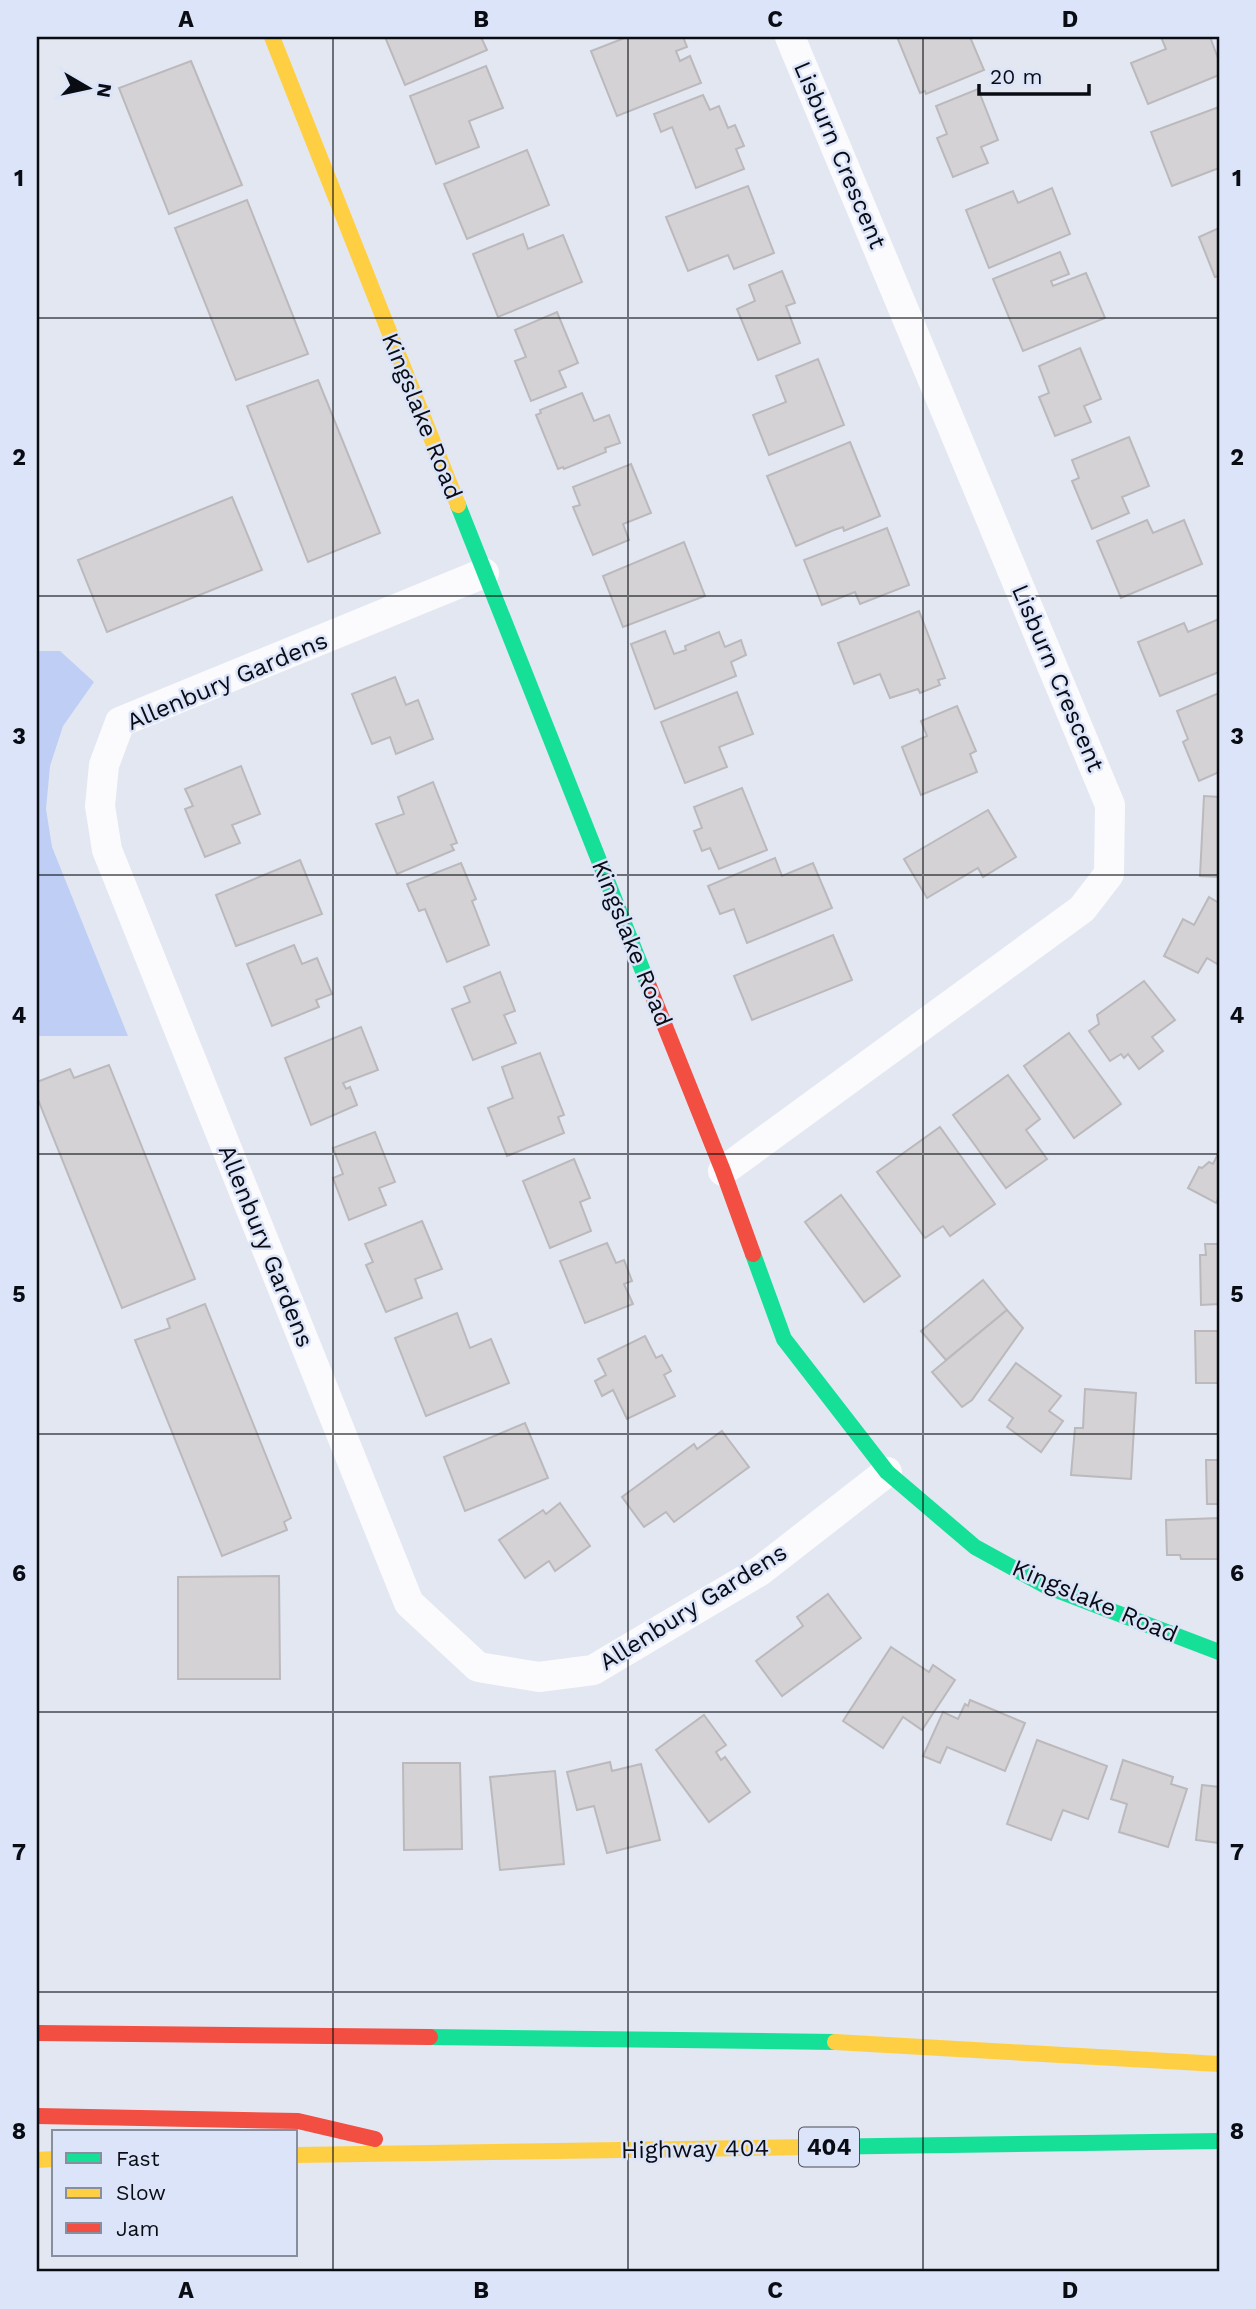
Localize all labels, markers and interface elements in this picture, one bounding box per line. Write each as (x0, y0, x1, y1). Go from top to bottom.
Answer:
text: A (178, 6, 194, 33)
text: B (473, 6, 489, 33)
text: C (767, 6, 783, 33)
text: D (1062, 6, 1078, 33)
north arrow (52, 52, 122, 122)
scale bar (979, 52, 1090, 96)
street label: Lisburn Crescent (788, 57, 892, 253)
text: 20 m (990, 64, 1042, 89)
text: N (92, 82, 117, 99)
text: 1 (14, 165, 24, 192)
text: 1 (1232, 165, 1242, 192)
street label: Kingslake Road (376, 329, 468, 503)
text: 2 (12, 444, 26, 471)
text: 2 (1230, 444, 1244, 471)
street label: Lisburn Crescent (1006, 580, 1110, 776)
street label: Allenbury Gardens (122, 626, 332, 736)
text: 3 (12, 723, 26, 750)
text: 3 (1230, 723, 1244, 750)
street label: Kingslake Road (586, 856, 678, 1030)
text: 4 (12, 1002, 27, 1029)
text: 4 (1230, 1002, 1245, 1029)
street label: Allenbury Gardens (213, 1141, 319, 1351)
text: 5 (12, 1281, 26, 1308)
text: 5 (1230, 1281, 1244, 1308)
street label: Allenbury Gardens (594, 1538, 792, 1676)
street label: Kingslake Road (1008, 1554, 1182, 1648)
text: 6 (12, 1560, 26, 1587)
text: 6 (1230, 1560, 1244, 1587)
text: 7 (12, 1839, 26, 1866)
text: 7 (1230, 1839, 1244, 1866)
text: 8 (12, 2118, 26, 2145)
text: 8 (1230, 2118, 1244, 2145)
road number: 404 (799, 2128, 859, 2166)
legend (52, 2130, 298, 2256)
street label: Highway 404 (621, 2134, 769, 2164)
text: Fast (116, 2146, 160, 2171)
text: Slow (116, 2180, 166, 2205)
text: Jam (116, 2216, 159, 2241)
text: A (178, 2277, 194, 2304)
text: B (473, 2277, 489, 2304)
text: C (767, 2277, 783, 2304)
text: D (1062, 2277, 1078, 2304)

